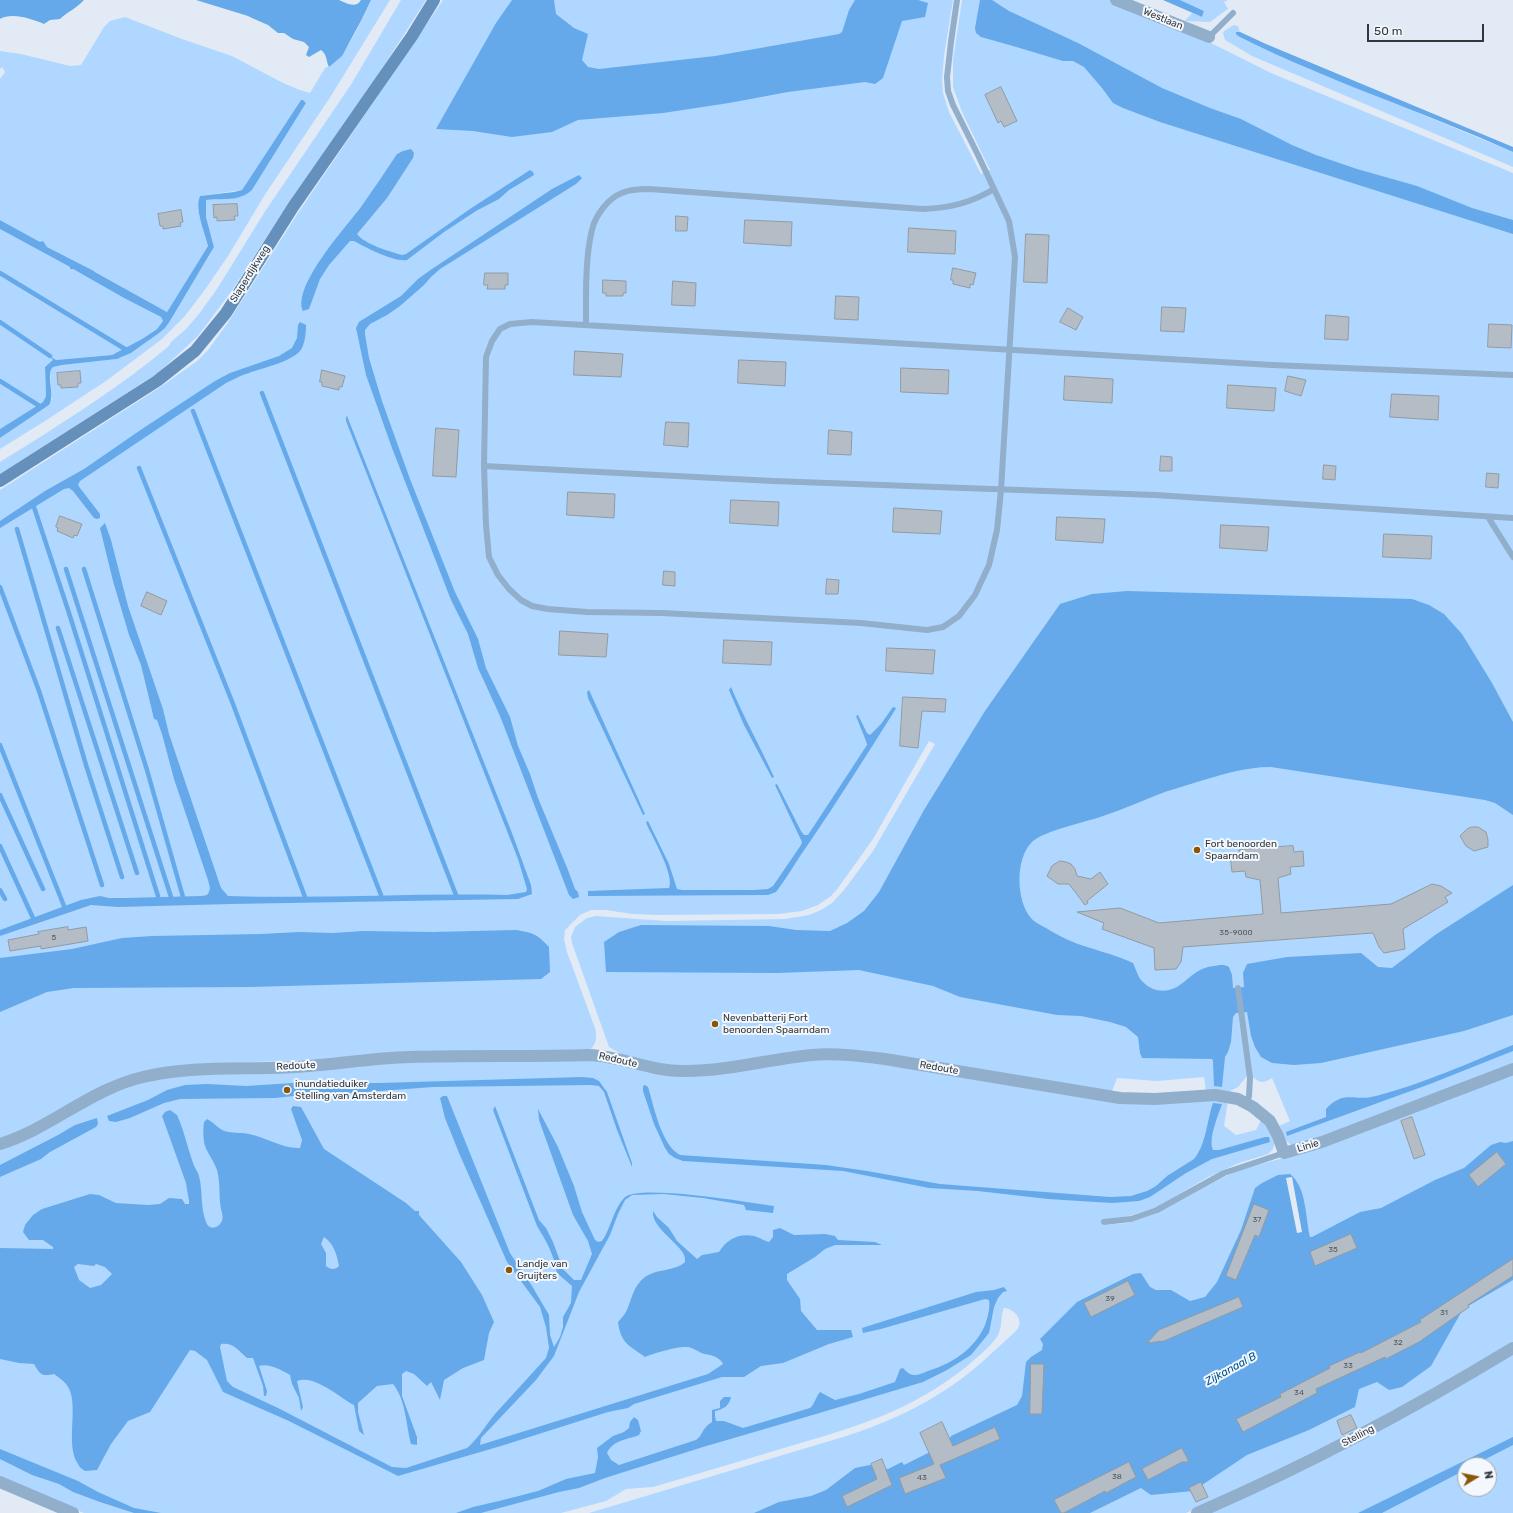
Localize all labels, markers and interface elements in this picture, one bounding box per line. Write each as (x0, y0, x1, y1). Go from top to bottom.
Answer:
street label: Westlaan (1141, 6, 1185, 32)
scale bar (1369, 16, 1486, 42)
text: 50 m (1374, 24, 1402, 38)
street label: Slaperdijkweg (228, 243, 272, 305)
place label: Fort benoorden Spaarndam (1205, 838, 1277, 862)
marker: Fort benoorden Spaarndam (1192, 845, 1202, 855)
house number: 35-9000 (1219, 928, 1253, 938)
house number: 5 (52, 933, 56, 943)
place label: Nevenbatterij Fort benoorden Spaarndam (723, 1012, 829, 1036)
marker: Nevenbatterij Fort benoorden Spaarndam (710, 1019, 720, 1029)
street label: Redoute (597, 1050, 639, 1070)
street label: Redoute (276, 1059, 316, 1073)
street label: Redoute (919, 1059, 959, 1077)
place label: inundatieduiker Stelling van Amsterdam (295, 1078, 406, 1102)
marker: inundatieduiker Stelling van Amsterdam (282, 1085, 292, 1095)
street label: Linie (1296, 1137, 1320, 1155)
house number: 37 (1253, 1215, 1261, 1225)
house number: 35 (1328, 1245, 1338, 1255)
place label: Landje van Gruijters (517, 1258, 568, 1282)
marker: Landje van Gruijters (504, 1265, 514, 1275)
house number: 39 (1105, 1294, 1115, 1304)
house number: 31 (1440, 1308, 1448, 1318)
house number: 32 (1393, 1338, 1403, 1348)
water label: Zijkanaal B (1203, 1350, 1259, 1388)
house number: 33 (1343, 1361, 1353, 1371)
house number: 34 (1294, 1388, 1304, 1398)
street label: Stelling (1340, 1422, 1376, 1450)
north arrow (1457, 1457, 1497, 1497)
text: N (1481, 1470, 1495, 1480)
house number: 38 (1112, 1472, 1122, 1482)
house number: 43 (917, 1473, 927, 1483)

